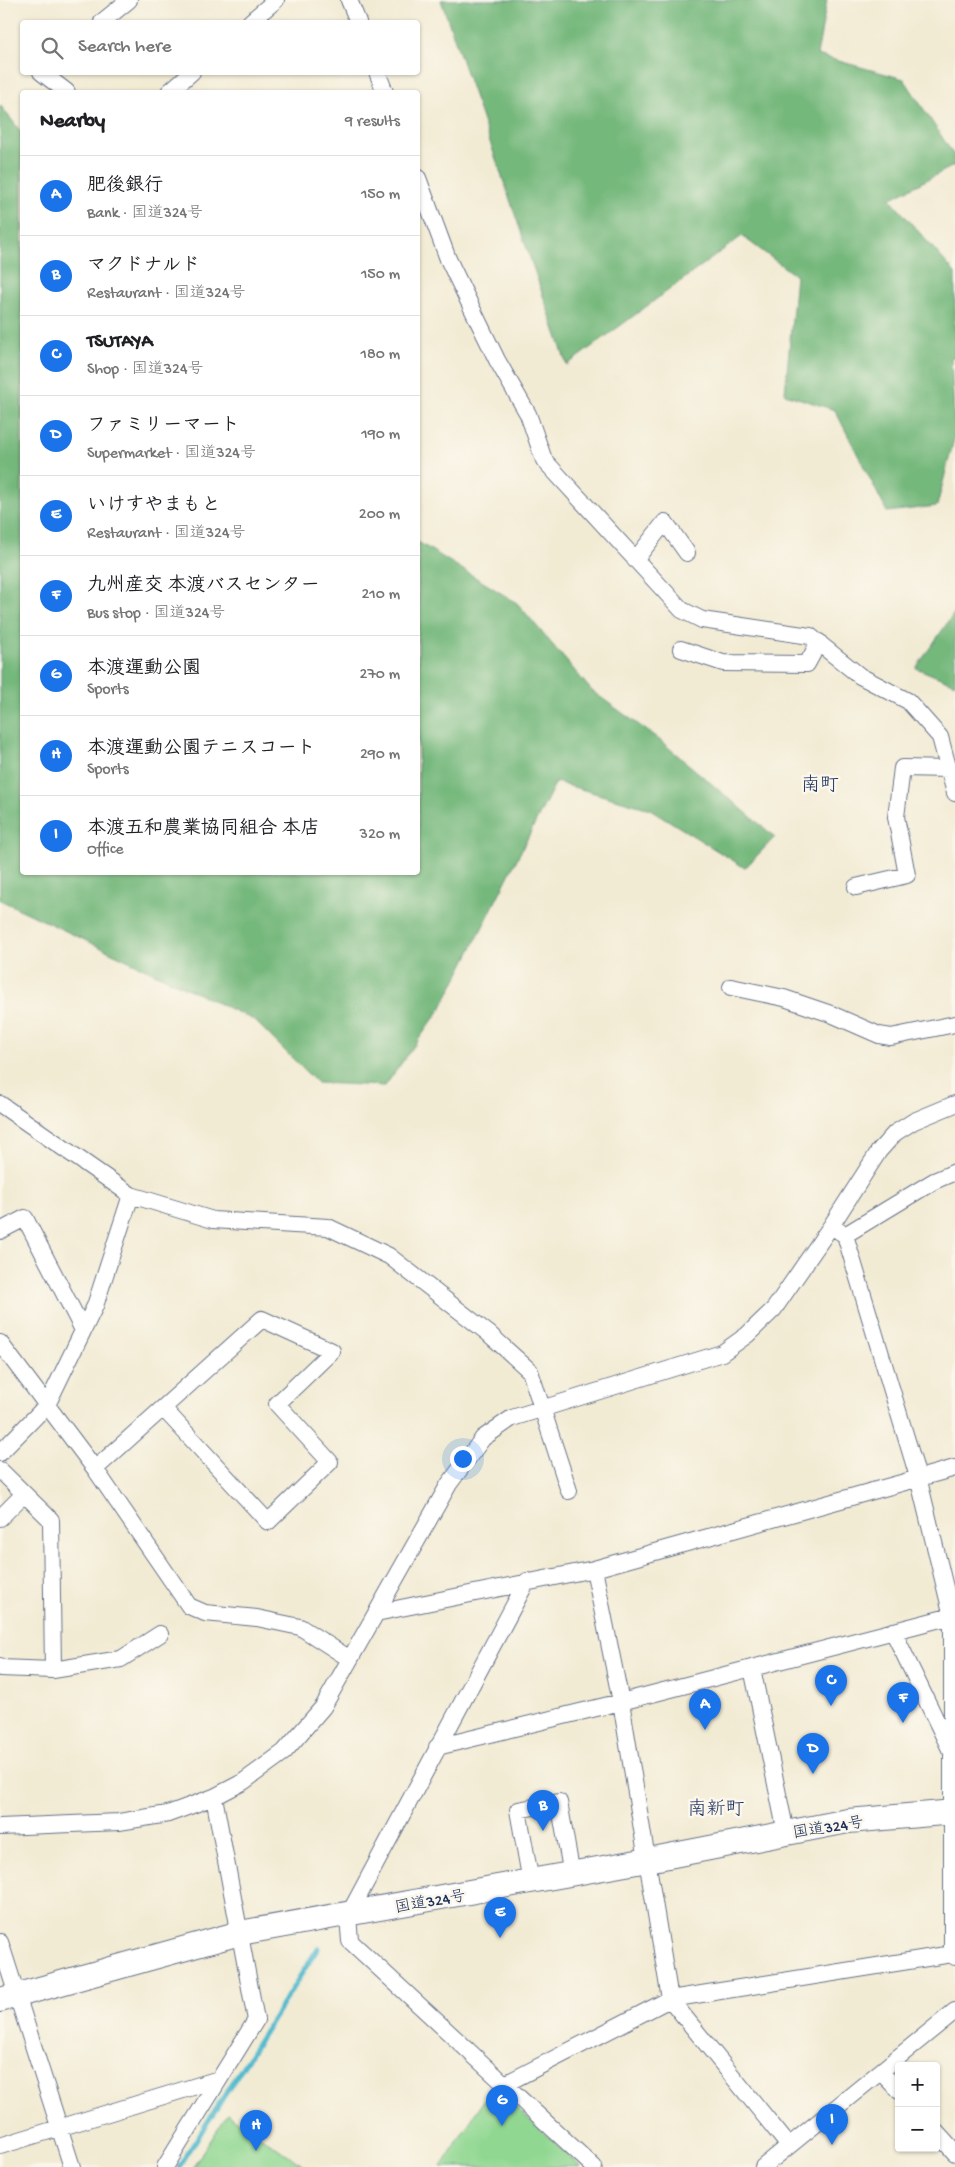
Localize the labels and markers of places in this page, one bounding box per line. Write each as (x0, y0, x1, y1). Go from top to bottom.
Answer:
pin: C (815, 1665, 847, 1706)
pin: F (887, 1682, 919, 1723)
pin: A (689, 1689, 721, 1730)
pin: D (797, 1733, 829, 1774)
pin: B (527, 1790, 559, 1831)
pin: E (484, 1897, 516, 1938)
pin: G (486, 2085, 518, 2126)
pin: I (816, 2104, 848, 2145)
pin: H (240, 2110, 272, 2151)

